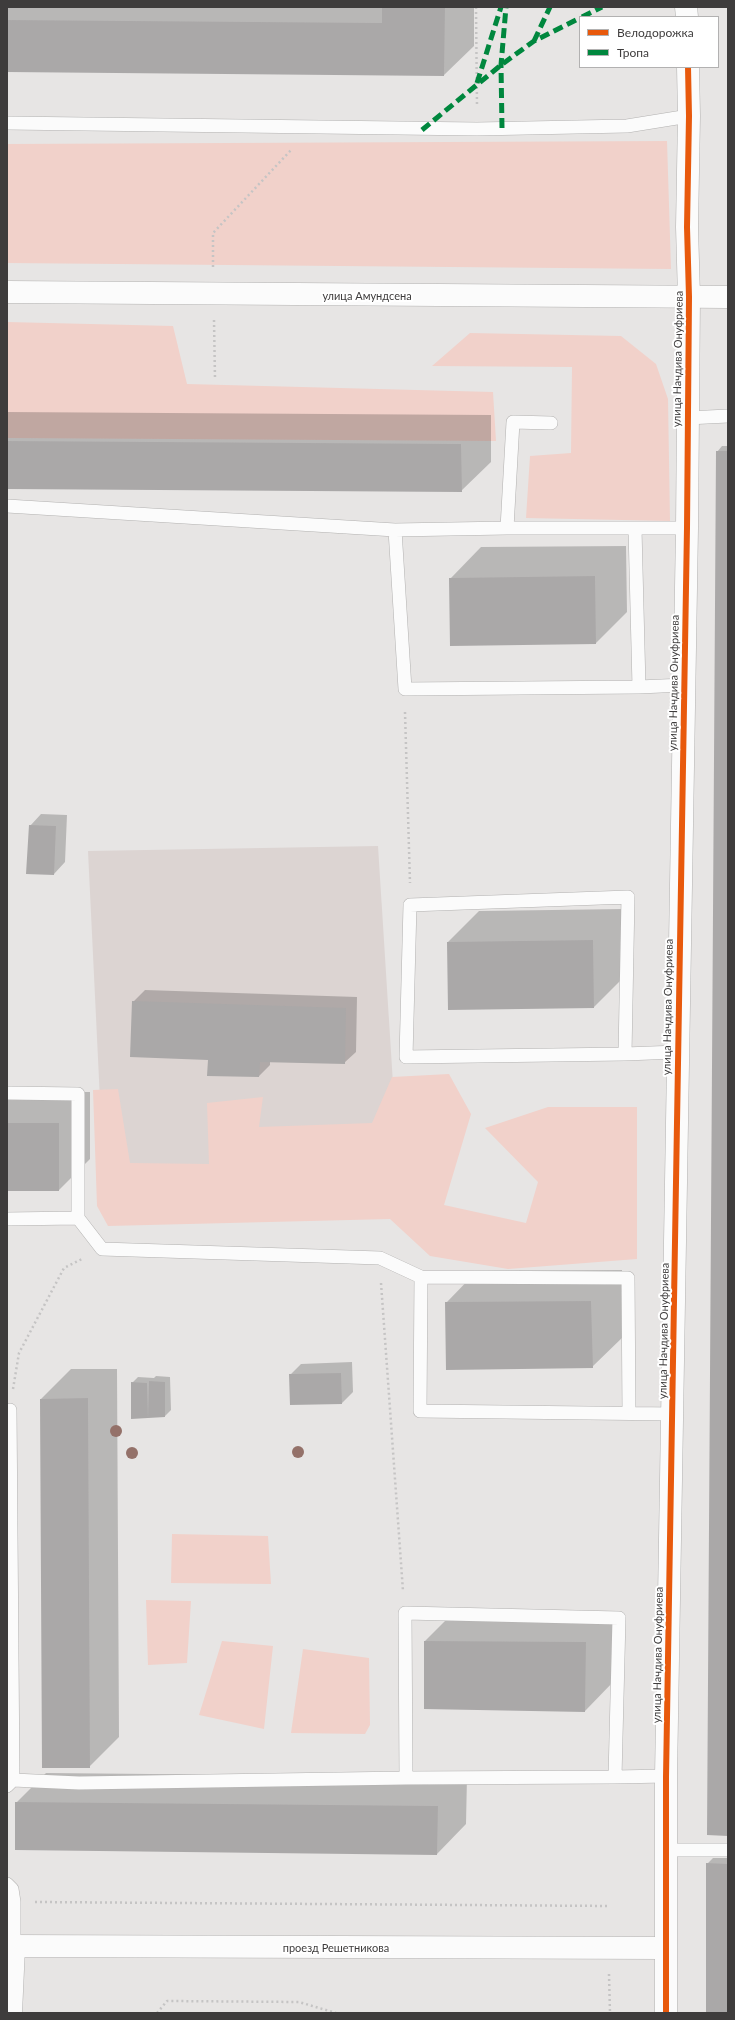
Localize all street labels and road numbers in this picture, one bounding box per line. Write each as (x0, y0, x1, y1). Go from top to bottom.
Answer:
street label: улица Амундсена (322, 289, 412, 303)
street label: улица Начдива Онуфриева (670, 291, 686, 427)
street label: улица Начдива Онуфриева (666, 615, 682, 751)
street label: улица Начдива Онуфриева (660, 939, 676, 1075)
street label: улица Начдива Онуфриева (656, 1263, 672, 1399)
street label: улица Начдива Онуфриева (650, 1587, 666, 1723)
street label: проезд Решетникова (283, 1941, 389, 1955)

